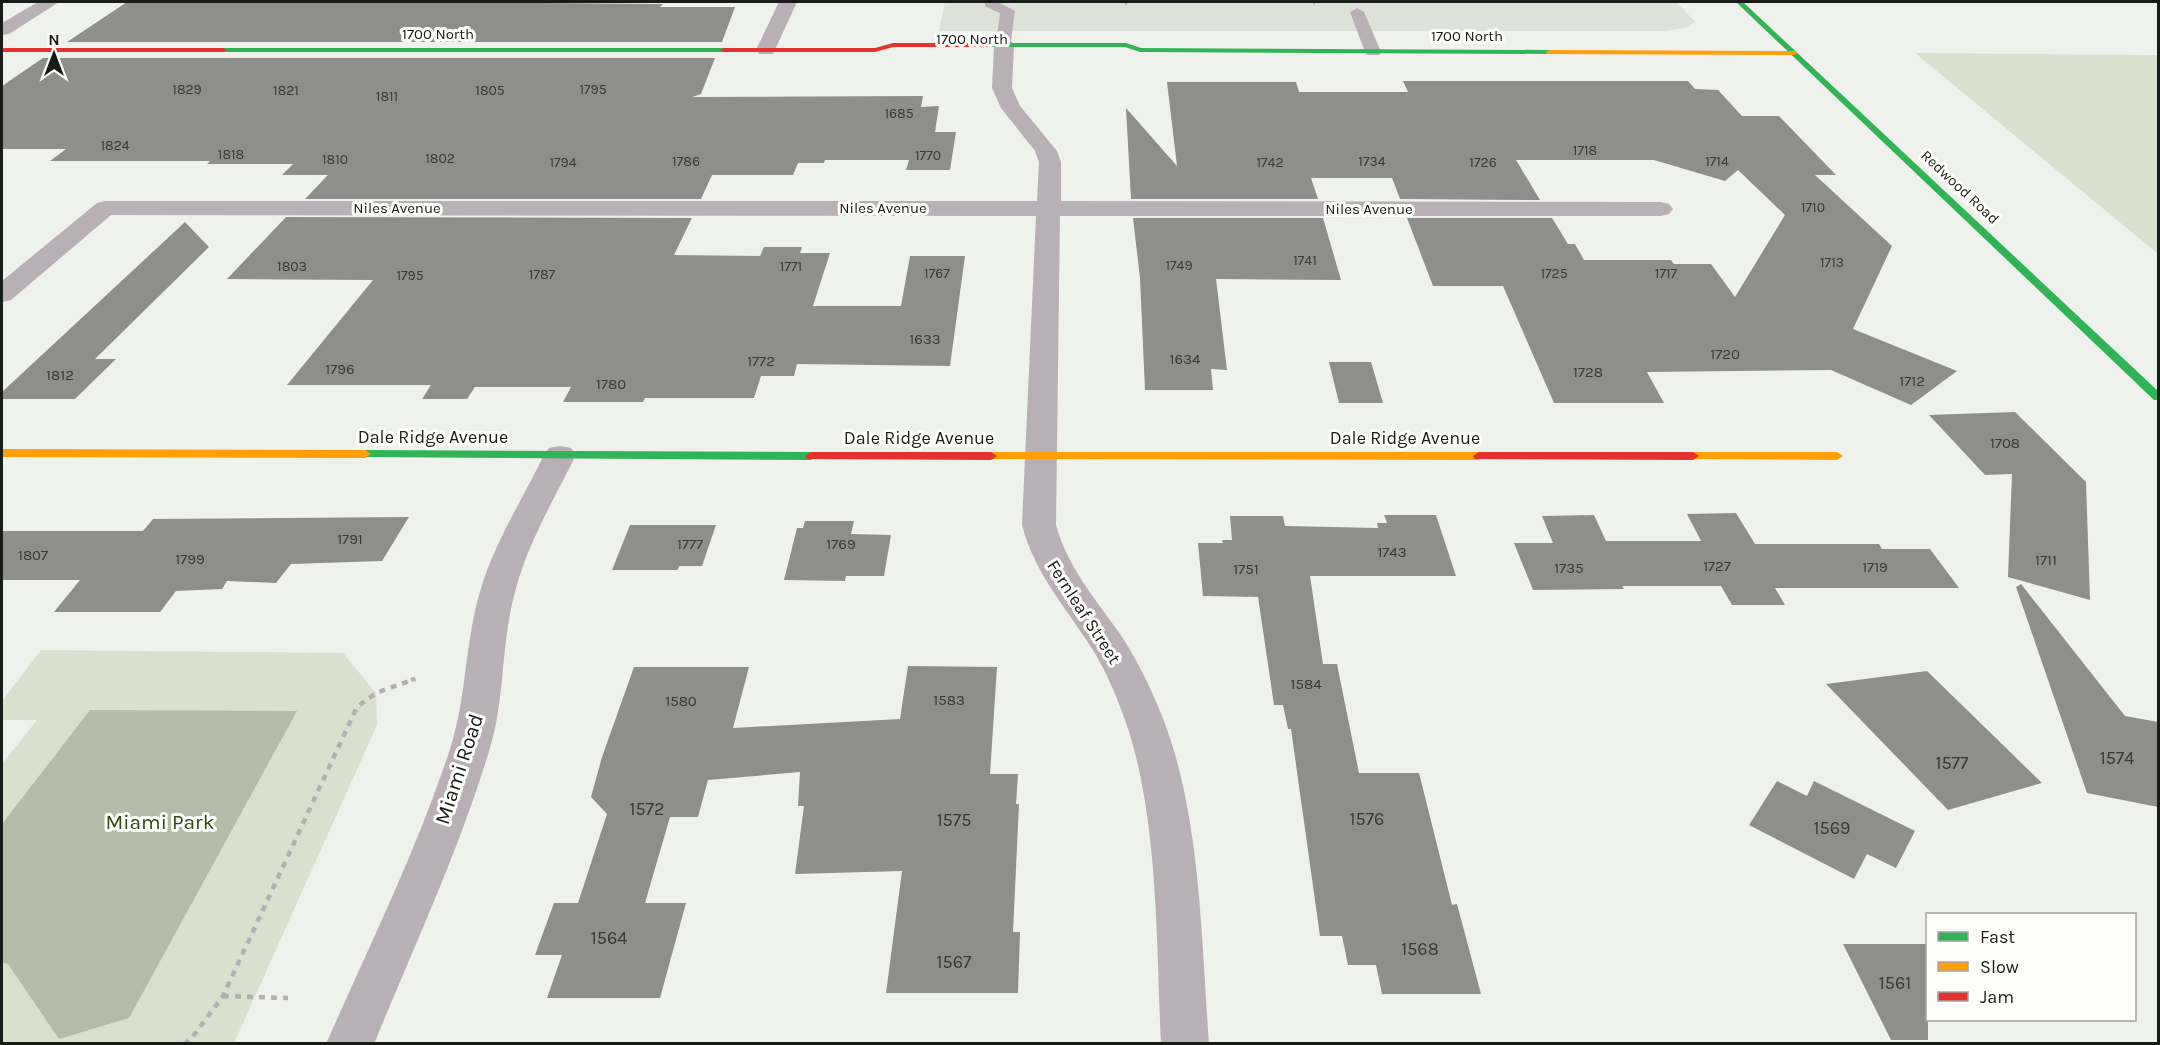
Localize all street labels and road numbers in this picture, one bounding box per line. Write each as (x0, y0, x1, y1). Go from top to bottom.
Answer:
street label: 1700 North (402, 25, 474, 43)
street label: 1700 North (1431, 27, 1503, 45)
street label: 1700 North (936, 30, 1008, 48)
street label: Redwood Road (1917, 146, 2003, 228)
street label: Niles Avenue (353, 199, 441, 217)
street label: Niles Avenue (839, 199, 927, 217)
street label: Niles Avenue (1325, 200, 1413, 218)
street label: Dale Ridge Avenue (358, 426, 508, 448)
street label: Dale Ridge Avenue (844, 427, 994, 449)
street label: Dale Ridge Avenue (1330, 427, 1480, 449)
street label: Fernleaf Street (1042, 556, 1126, 668)
street label: Miami Road (430, 711, 488, 827)

